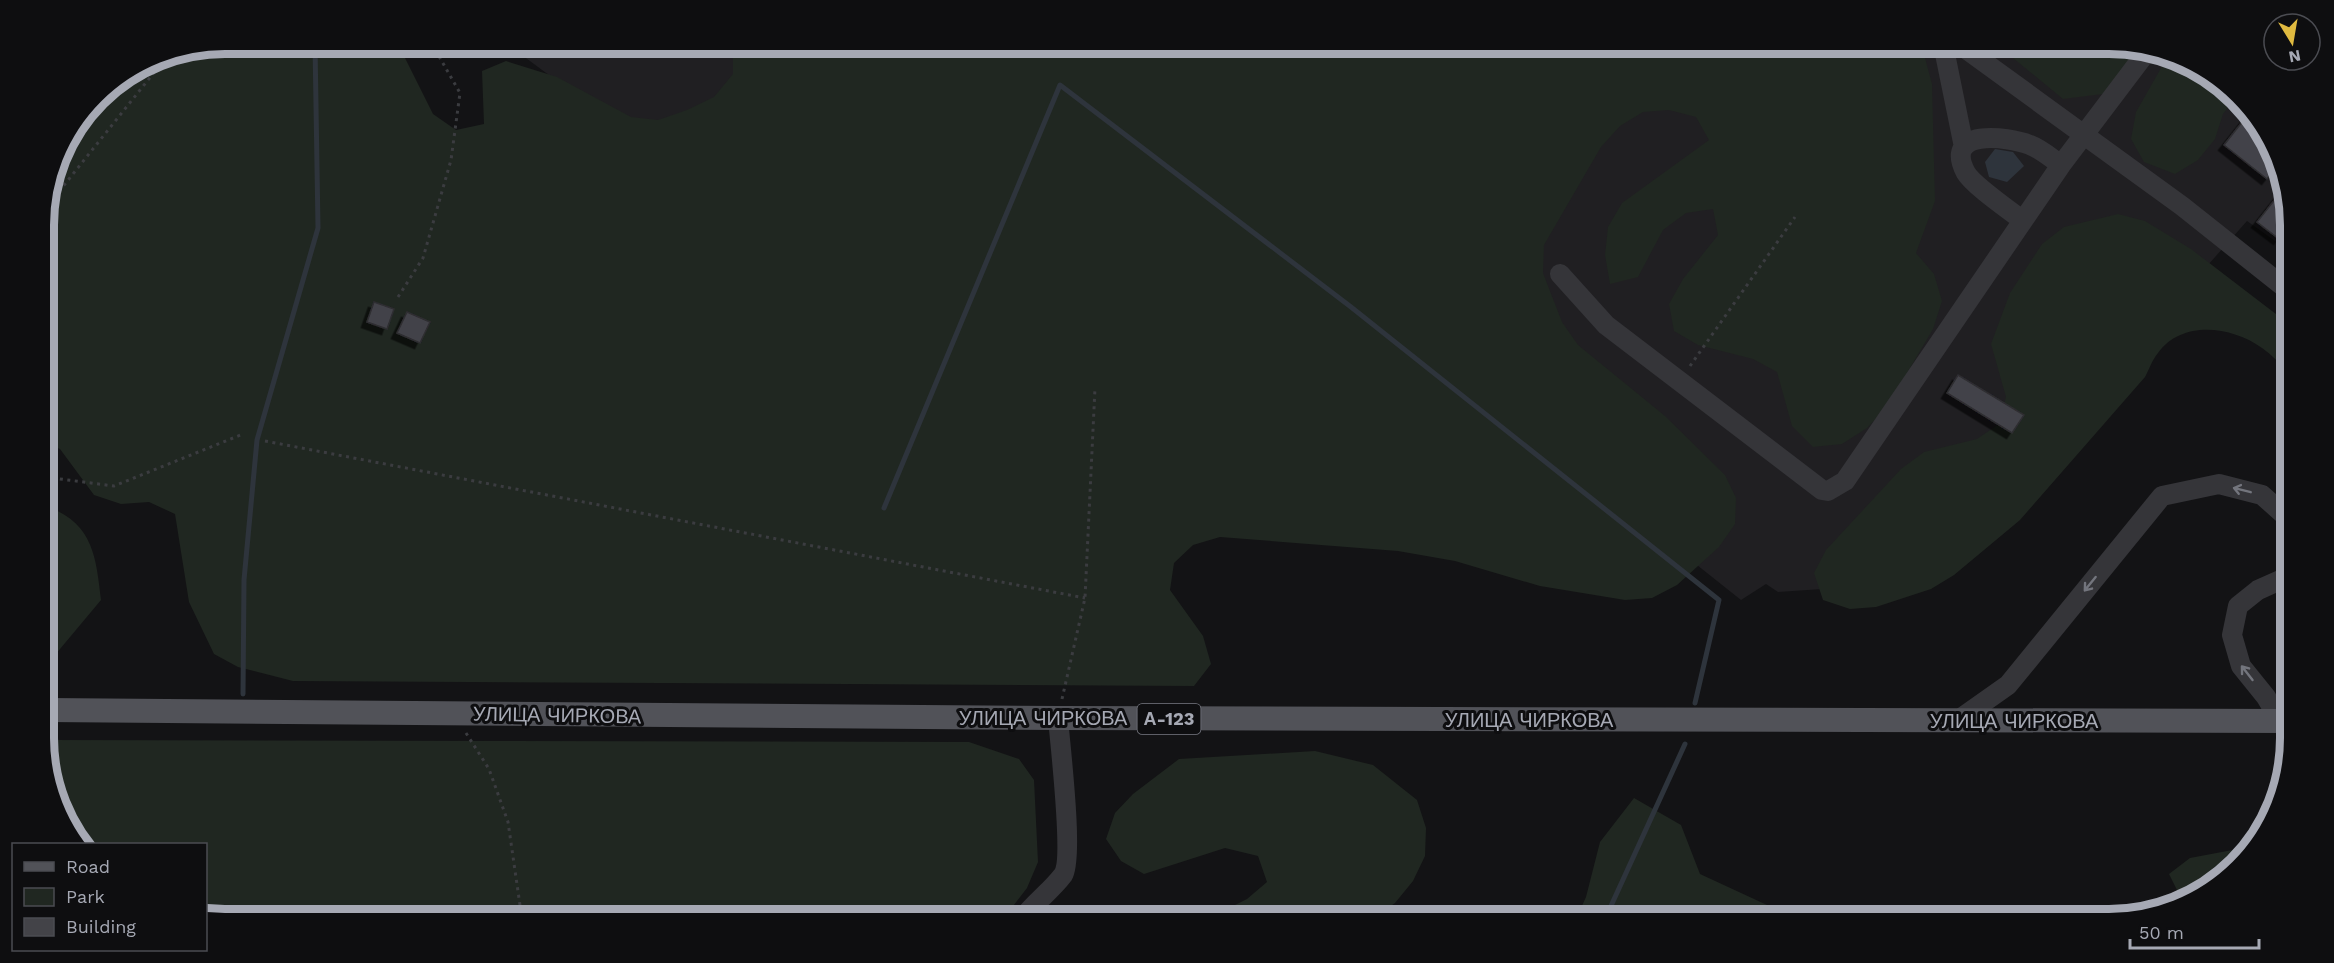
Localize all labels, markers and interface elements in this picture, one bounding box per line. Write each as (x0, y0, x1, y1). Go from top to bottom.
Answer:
north arrow (2262, 12, 2322, 72)
text: N (2287, 46, 2302, 67)
one-way arrow (2232, 484, 2251, 495)
one-way arrow (2084, 576, 2097, 592)
one-way arrow (2241, 666, 2253, 682)
street label: УЛИЦА ЧИРКОВА (473, 702, 642, 728)
road number: А-123 (1138, 704, 1200, 734)
street label: УЛИЦА ЧИРКОВА (959, 706, 1128, 730)
street label: УЛИЦА ЧИРКОВА (1445, 708, 1614, 732)
street label: УЛИЦА ЧИРКОВА (1930, 709, 2099, 733)
legend (12, 843, 207, 951)
text: Road (66, 856, 110, 877)
text: Park (66, 886, 105, 907)
scale bar (2130, 912, 2259, 950)
text: Building (66, 916, 136, 937)
text: 50 m (2139, 922, 2184, 943)

